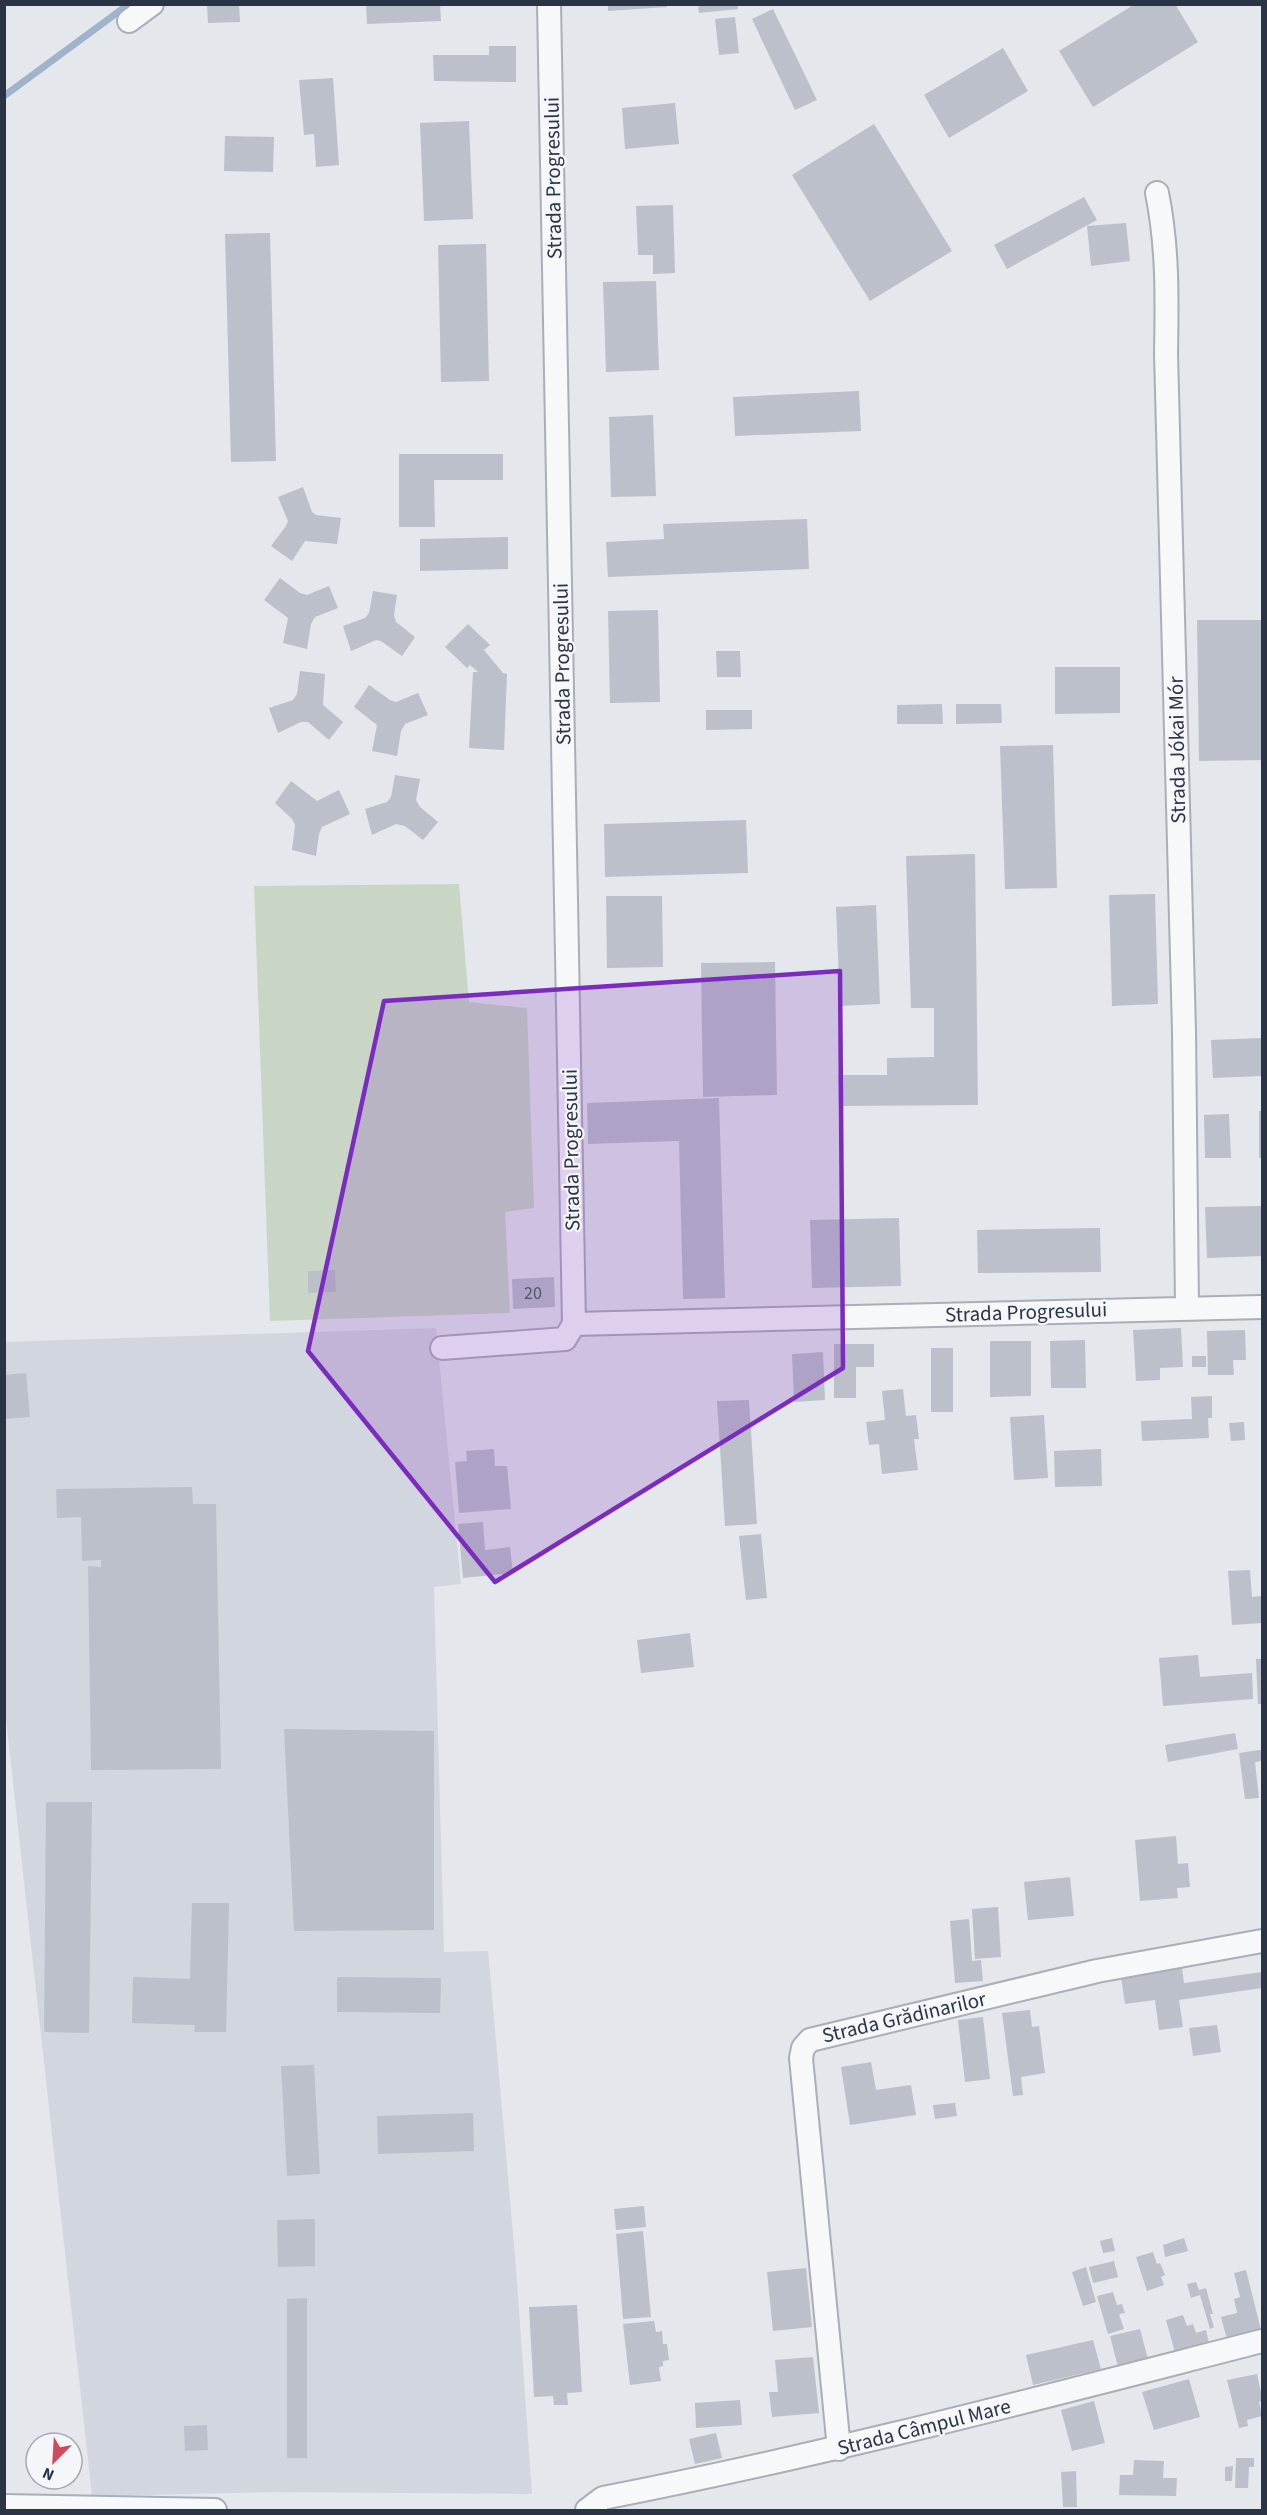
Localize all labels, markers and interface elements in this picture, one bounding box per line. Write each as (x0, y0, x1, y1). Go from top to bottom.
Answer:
street label: Strada Progresului (537, 97, 569, 259)
street label: Strada Progresului (546, 583, 578, 745)
street label: Strada Jókai Mór (1161, 675, 1193, 824)
street label: Strada Progresului (555, 1069, 587, 1231)
house number: 20 (524, 1281, 542, 1306)
street label: Strada Progresului (944, 1294, 1108, 1330)
street label: Strada Grădinarilor (819, 1983, 990, 2050)
street label: Strada Câmpul Mare (834, 2391, 1014, 2463)
north arrow (24, 2431, 84, 2491)
text: N (39, 2462, 58, 2486)

